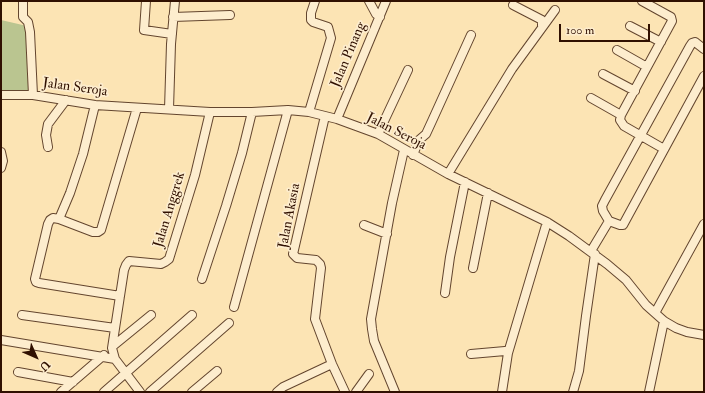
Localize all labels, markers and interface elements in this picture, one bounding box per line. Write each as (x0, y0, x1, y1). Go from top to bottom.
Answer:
scale bar (561, 16, 652, 42)
street label: Jalan Pinang (328, 20, 370, 90)
text: 100 m (566, 23, 594, 38)
street label: Jalan Seroja (42, 75, 108, 101)
street label: Jalan Seroja (363, 110, 429, 154)
street label: Jalan Anggrek (151, 170, 189, 250)
street label: Jalan Akasia (275, 182, 305, 250)
north arrow (16, 337, 56, 377)
text: U (37, 358, 53, 374)

